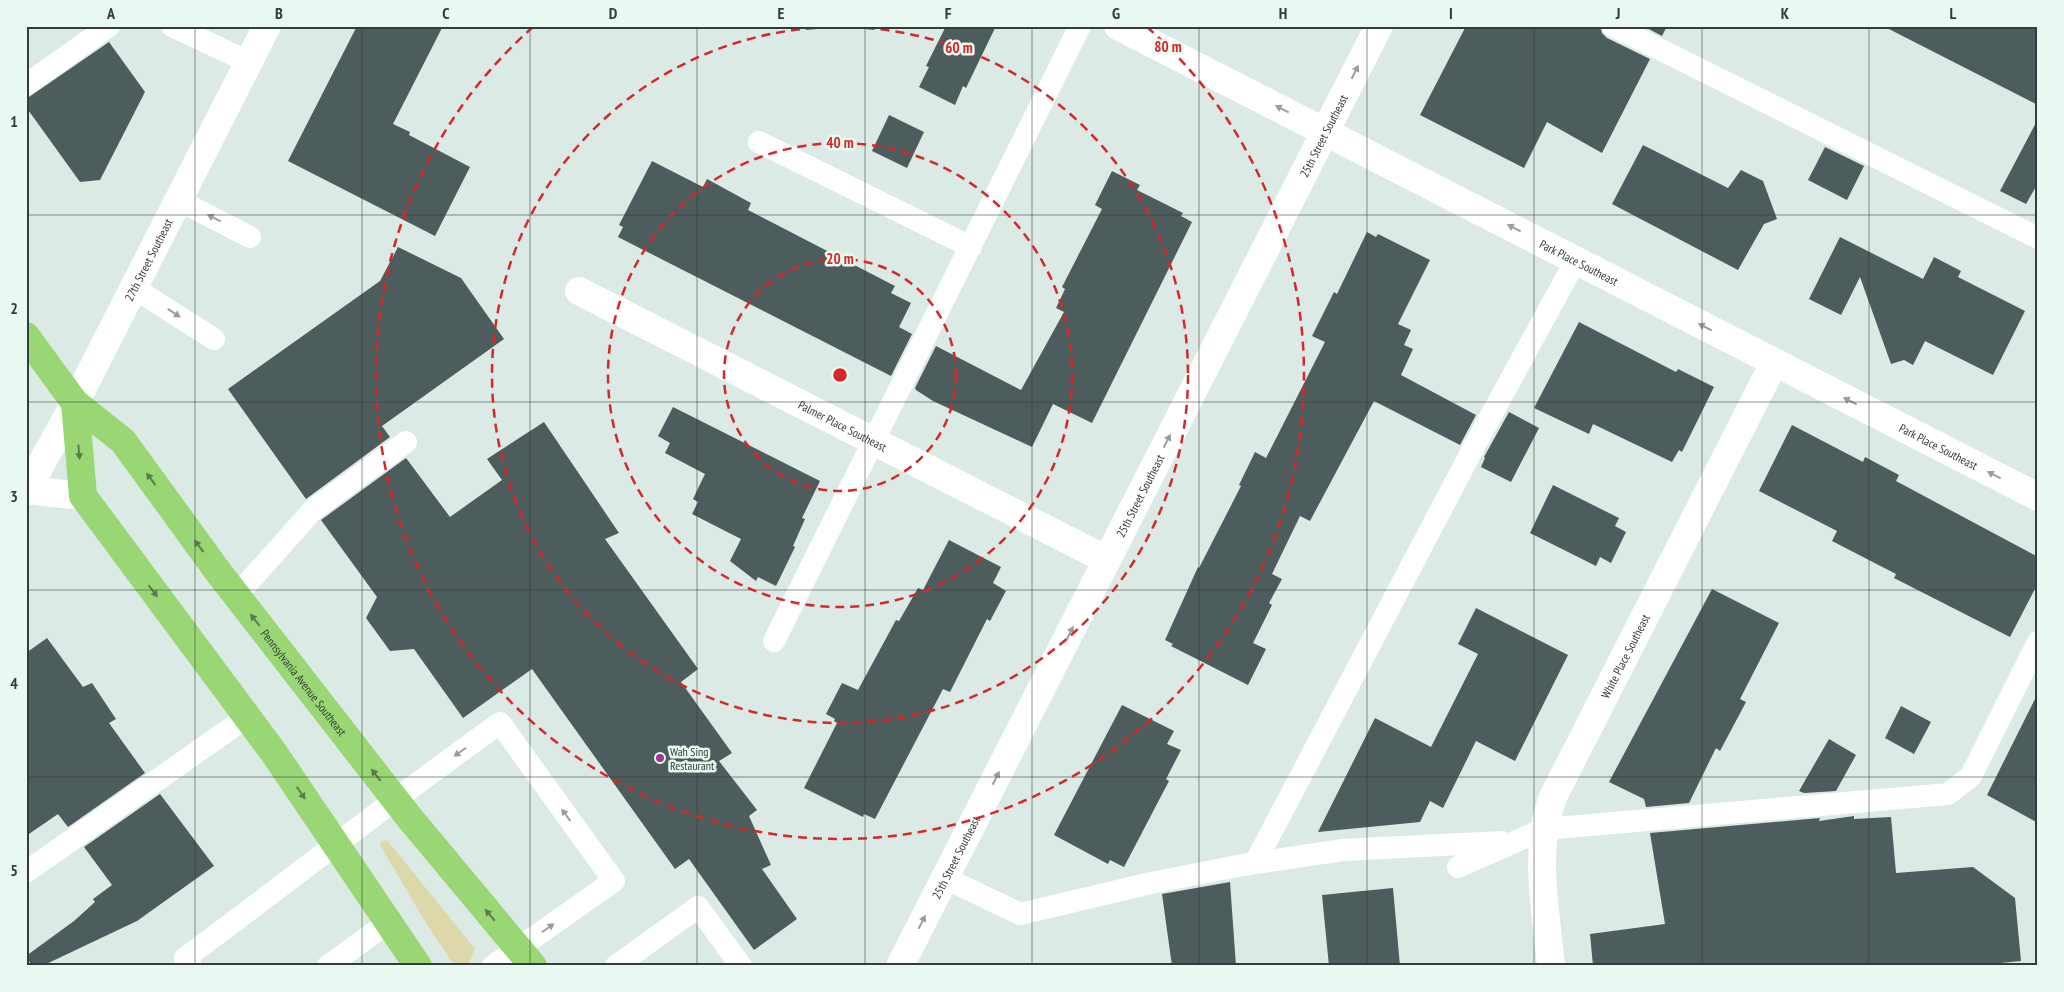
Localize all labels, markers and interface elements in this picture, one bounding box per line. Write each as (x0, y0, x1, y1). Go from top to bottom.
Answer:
text: A (106, 3, 116, 23)
text: B (275, 3, 283, 23)
text: C (442, 3, 450, 23)
text: D (609, 3, 618, 23)
text: E (778, 3, 785, 23)
text: F (945, 3, 952, 23)
text: G (1112, 3, 1120, 23)
text: H (1279, 3, 1287, 23)
text: I (1449, 3, 1453, 23)
text: J (1615, 3, 1620, 23)
text: K (1781, 3, 1790, 23)
text: L (1950, 3, 1957, 23)
text: 80 m (1154, 37, 1182, 56)
text: 60 m (945, 38, 973, 57)
one-way arrow (1352, 65, 1360, 79)
street label: 25th Street Southeast (1296, 91, 1351, 179)
one-way arrow (1275, 105, 1289, 113)
text: 1 (10, 111, 18, 131)
text: 40 m (826, 133, 854, 152)
one-way arrow (207, 214, 221, 222)
street label: 27th Street Southeast (121, 215, 176, 303)
one-way arrow (1507, 224, 1521, 232)
street label: Park Place Southeast (1537, 236, 1621, 289)
text: 20 m (826, 249, 854, 268)
text: 2 (10, 298, 18, 318)
one-way arrow (168, 308, 181, 318)
one-way arrow (1698, 323, 1712, 331)
centre of rings (831, 366, 849, 384)
street label: Palmer Place Southeast (796, 397, 890, 454)
one-way arrow (1842, 397, 1857, 405)
street label: Park Place Southeast (1897, 420, 1981, 473)
one-way arrow (1163, 434, 1171, 448)
one-way arrow (75, 444, 83, 460)
street label: 25th Street Southeast (1112, 451, 1167, 539)
one-way arrow (1987, 471, 2002, 479)
one-way arrow (146, 472, 156, 486)
text: 3 (10, 486, 18, 506)
one-way arrow (194, 539, 204, 553)
one-way arrow (148, 584, 158, 598)
street label: White Place Southeast (1597, 611, 1653, 701)
one-way arrow (250, 613, 260, 627)
street label: Pennsylvania Avenue Southeast (258, 626, 351, 739)
one-way arrow (1066, 626, 1074, 640)
text: 4 (10, 673, 18, 693)
place label: Wah Sing Restaurant (670, 744, 715, 773)
one-way arrow (453, 747, 467, 757)
marker: Wah Sing Restaurant (654, 752, 666, 764)
one-way arrow (371, 769, 382, 782)
one-way arrow (992, 770, 1000, 785)
one-way arrow (296, 787, 306, 800)
one-way arrow (561, 809, 572, 822)
street label: 25th Street Southeast (928, 813, 983, 901)
text: 5 (10, 860, 18, 880)
one-way arrow (485, 909, 496, 922)
one-way arrow (918, 915, 926, 930)
one-way arrow (541, 923, 554, 933)

